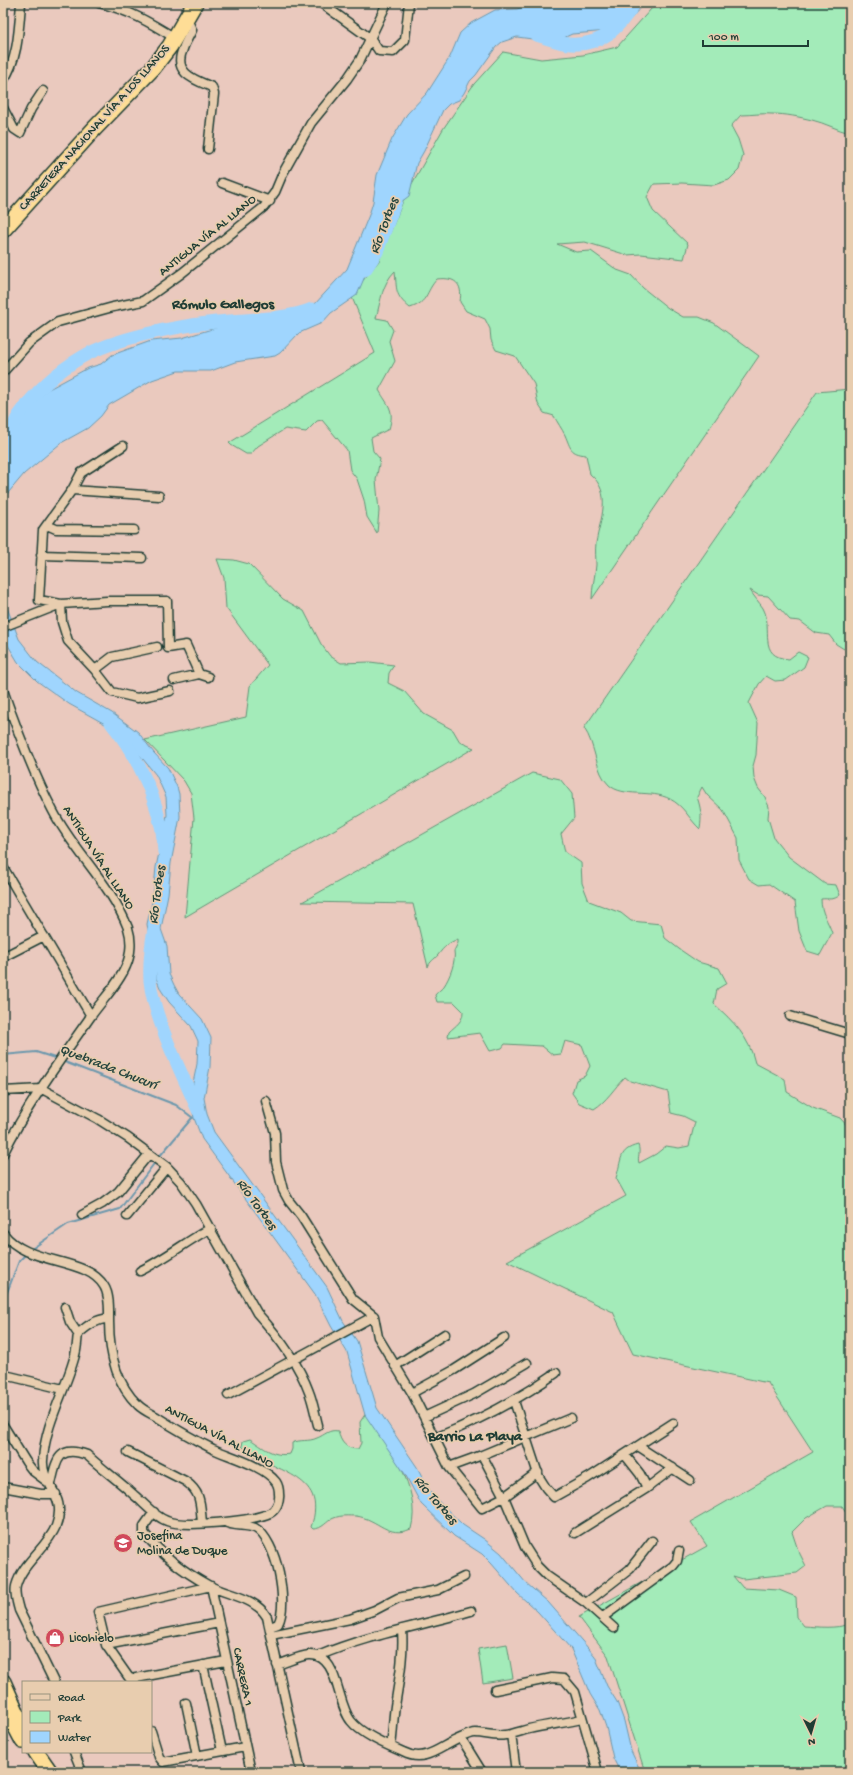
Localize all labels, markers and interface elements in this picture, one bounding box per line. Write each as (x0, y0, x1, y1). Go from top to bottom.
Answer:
scale bar (703, 22, 808, 48)
text: 100 m (708, 31, 739, 45)
street label: CARRETERA NACIONAL VÍA A LOS LLANOS (16, 40, 174, 214)
street label: ANTIGUA VÍA AL LLANO (156, 191, 260, 280)
water label: Río Torbes (367, 194, 404, 256)
district label: Rómulo Gallegos (171, 296, 275, 314)
street label: ANTIGUA VÍA AL LLANO (59, 803, 138, 913)
water label: Río Torbes (146, 863, 171, 925)
water label: Quebrada Chucurí (57, 1041, 162, 1096)
water label: Río Torbes (232, 1176, 281, 1235)
street label: ANTIGUA VÍA AL LLANO (162, 1401, 276, 1472)
district label: Barrio La Playa (427, 1428, 523, 1446)
water label: Río Torbes (409, 1473, 462, 1530)
place label: Josefina Molina de Duque (137, 1529, 228, 1559)
school or university icon: Josefina Molina de Duque (112, 1532, 134, 1554)
shop icon: Licohielo (44, 1627, 66, 1649)
place label: Licohielo (69, 1631, 114, 1646)
street label: CARRERA 1 (229, 1646, 255, 1708)
legend (22, 1681, 152, 1753)
text: Road (58, 1692, 85, 1706)
text: Park (57, 1712, 83, 1726)
north arrow (791, 1713, 831, 1753)
text: Water (58, 1732, 92, 1746)
text: N (808, 1735, 816, 1747)

